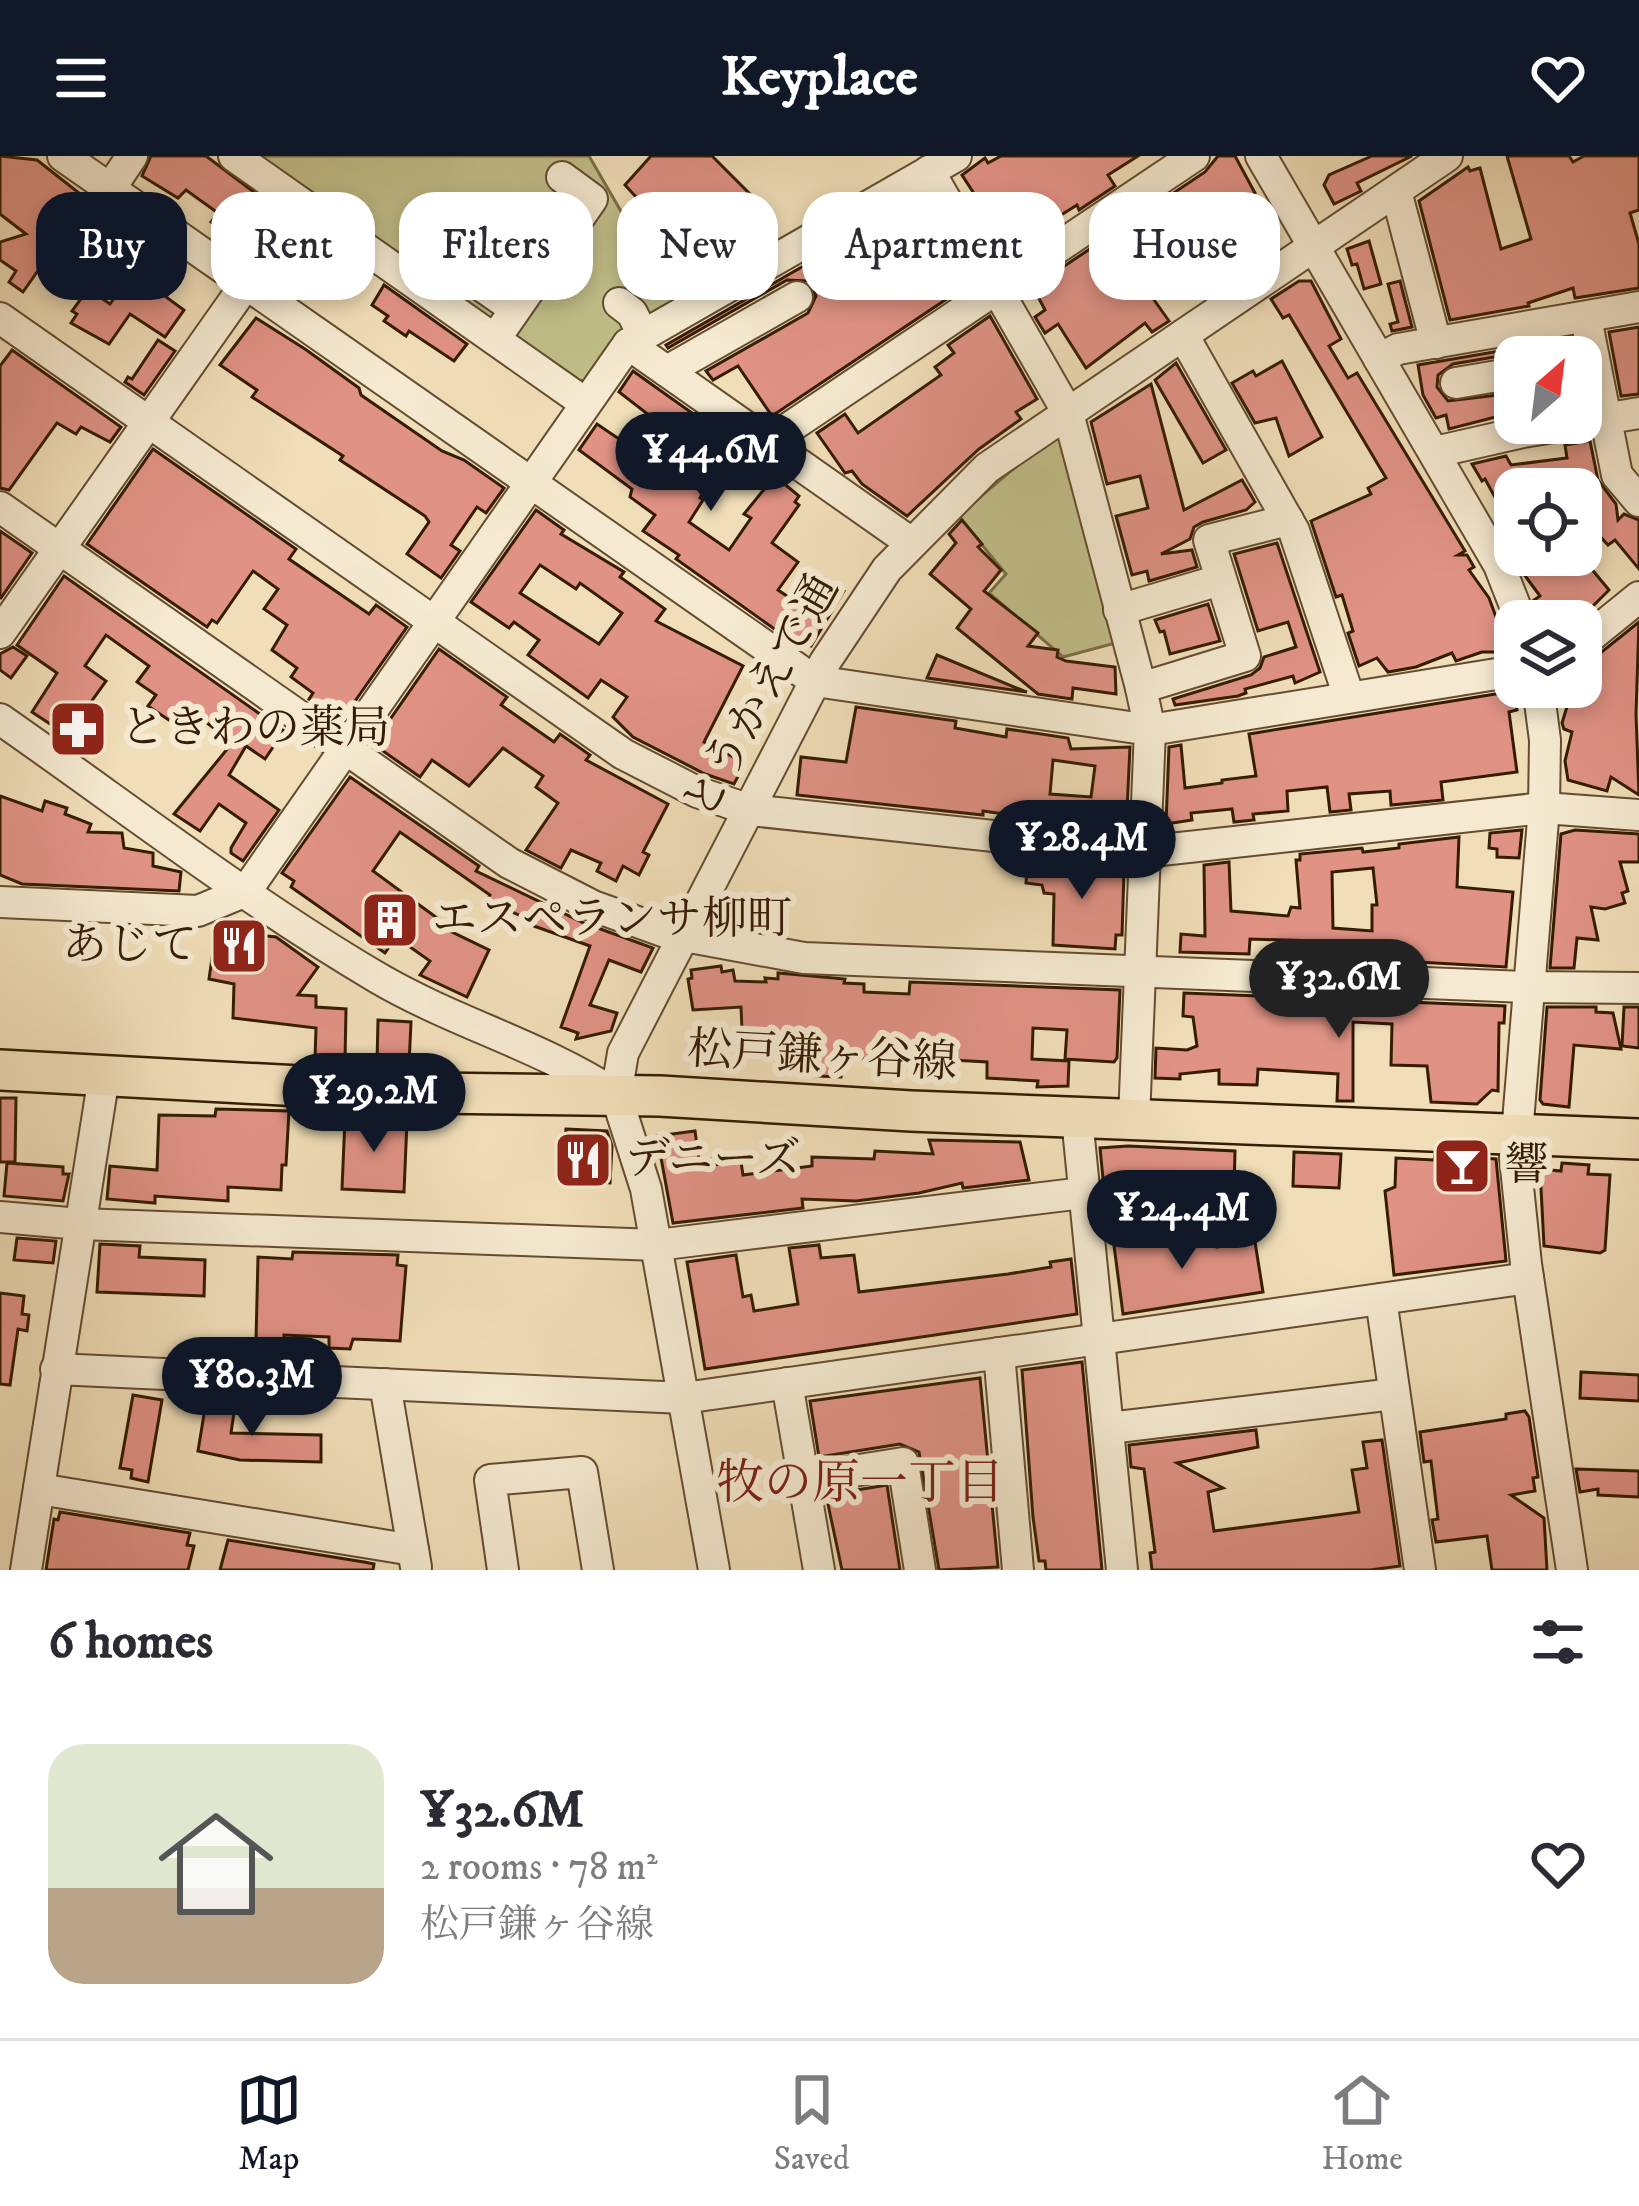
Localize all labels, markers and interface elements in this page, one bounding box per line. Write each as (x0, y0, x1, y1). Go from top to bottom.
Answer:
icon: menu (48, 45, 114, 111)
text: Keyplace (721, 45, 918, 112)
icon: heart (1525, 45, 1591, 111)
chip: Buy (36, 192, 187, 300)
chip: Rent (211, 192, 375, 300)
chip: Filters (399, 192, 593, 300)
chip: New (617, 192, 778, 300)
chip: Apartment (802, 192, 1065, 300)
chip: House (1089, 192, 1280, 300)
north arrow (1494, 336, 1602, 444)
map controls (1494, 336, 1602, 708)
pin: ¥44.6M (613, 412, 809, 514)
text: ¥44.6M (642, 426, 780, 475)
button: locate (1494, 468, 1602, 576)
street label: とうかえで通 (672, 565, 852, 829)
button: layers (1494, 600, 1602, 708)
pharmacy icon: ときわの薬局 (47, 698, 109, 760)
place label: ときわの薬局 (120, 701, 390, 757)
pin: ¥28.4M (984, 800, 1180, 902)
text: ¥28.4M (1016, 814, 1148, 863)
building icon: エスペランサ柳町 (359, 889, 421, 951)
place label: エスペランサ柳町 (432, 892, 792, 948)
restaurant icon: あじて (208, 915, 270, 977)
place label: あじて (62, 918, 197, 974)
pin: ¥32.6M (1241, 939, 1437, 1041)
text: ¥32.6M (1276, 953, 1402, 1002)
street label: 松戸鎌ヶ谷線 (686, 1022, 958, 1092)
pin: ¥29.2M (276, 1053, 472, 1155)
text: ¥29.2M (310, 1067, 438, 1116)
restaurant icon: デニーズ (552, 1129, 614, 1191)
place label: デニーズ (625, 1132, 801, 1188)
bar icon: 響 (1431, 1135, 1493, 1197)
place label: 響 (1504, 1138, 1549, 1194)
pin: ¥24.4M (1084, 1170, 1280, 1272)
text: ¥24.4M (1114, 1184, 1250, 1233)
pin: ¥80.3M (154, 1337, 350, 1439)
text: ¥80.3M (189, 1351, 315, 1400)
district label: 牧の原一丁目 (716, 1454, 1004, 1514)
icon: filters (1525, 1609, 1591, 1675)
text: 6 homes (48, 1610, 213, 1674)
text: ¥32.6M (420, 1779, 584, 1843)
icon: home (144, 1792, 288, 1936)
icon: heart (1525, 1831, 1591, 1897)
text: 2 rooms · 78 m² (420, 1843, 658, 1892)
text: 松戸鎌ヶ谷線 (420, 1901, 654, 1950)
tab: Map (236, 2067, 302, 2180)
tab: Saved (774, 2067, 850, 2180)
tab: Home (1321, 2067, 1403, 2180)

